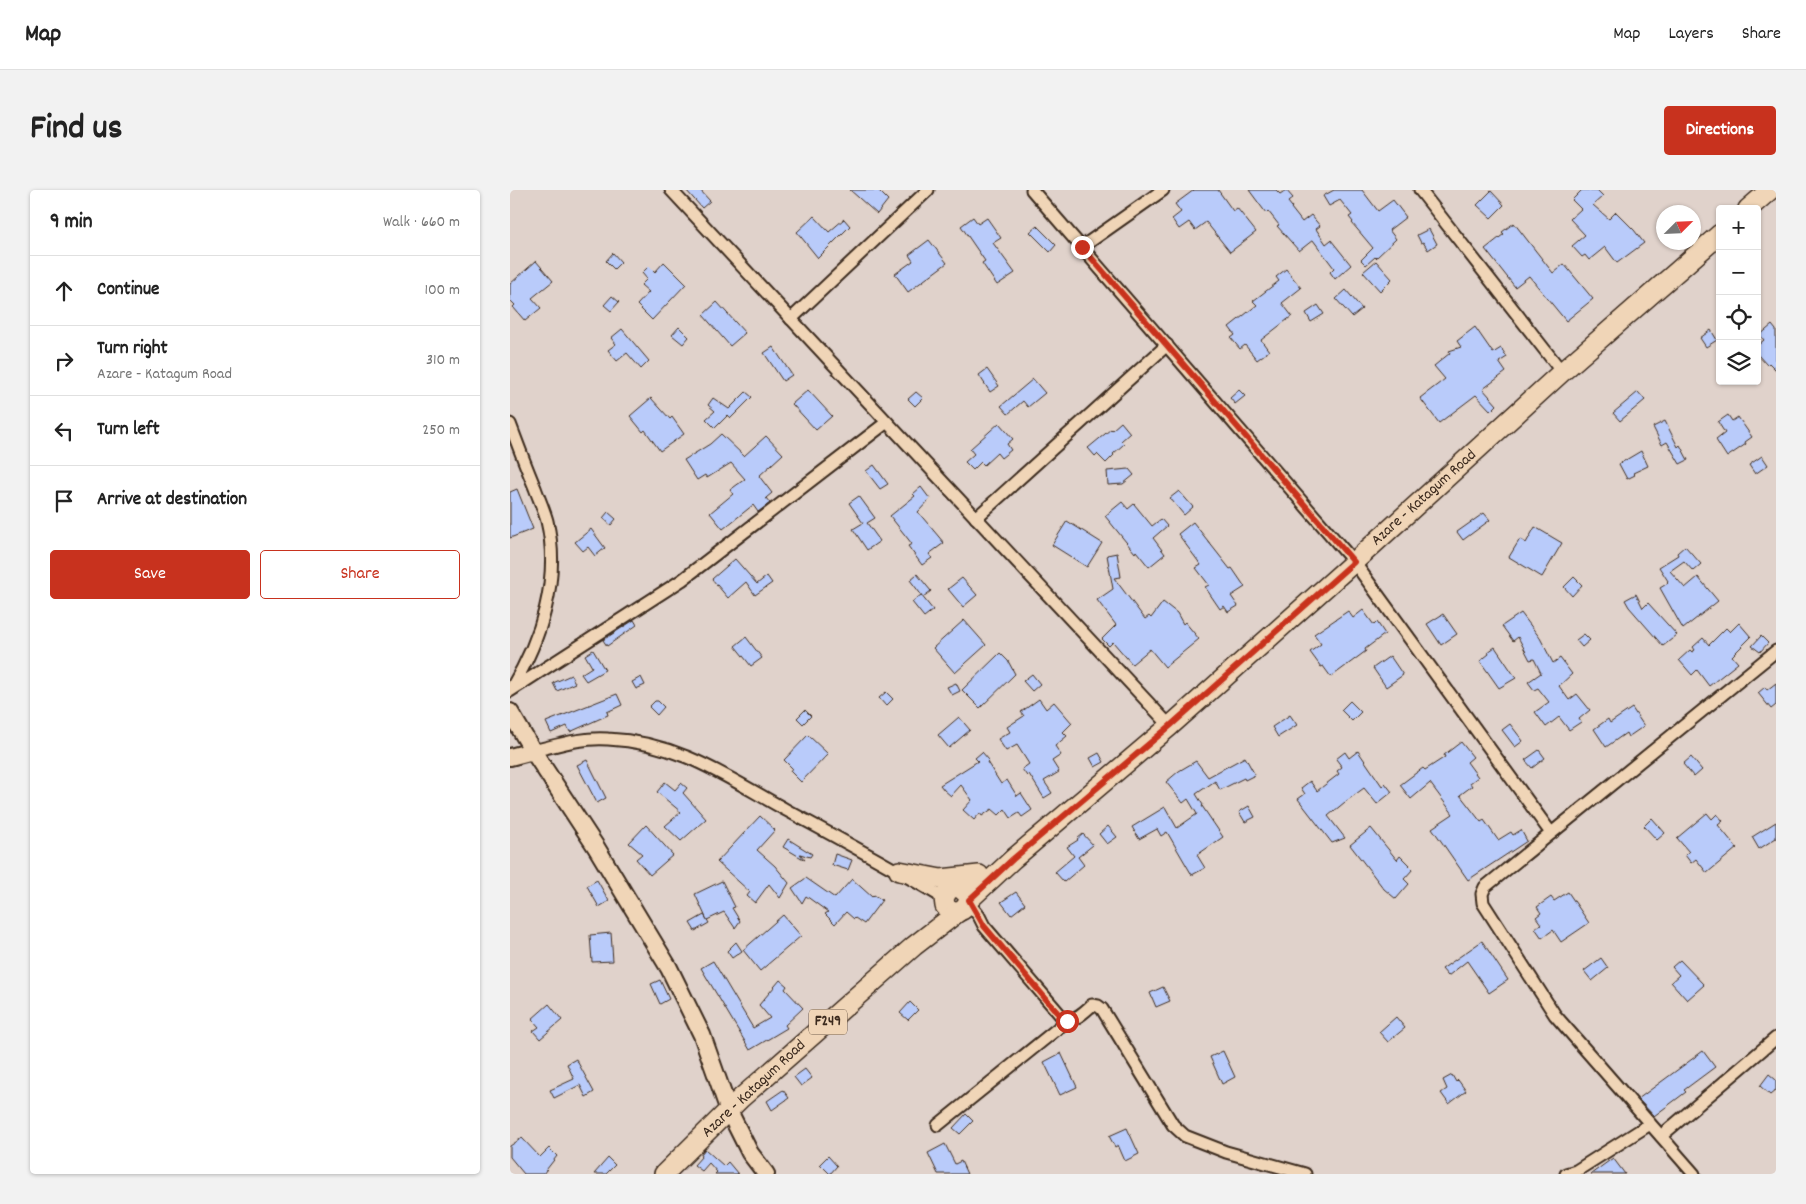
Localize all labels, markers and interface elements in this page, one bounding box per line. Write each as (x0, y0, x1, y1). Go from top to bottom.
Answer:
text: Map (25, 18, 61, 52)
text: Map (1613, 22, 1640, 47)
text: Layers (1668, 22, 1714, 47)
text: Share (1742, 22, 1781, 47)
text: Find us (30, 105, 122, 155)
button: Directions (1664, 106, 1776, 155)
north arrow (1656, 205, 1701, 250)
map controls (1716, 205, 1761, 385)
button: + (1716, 205, 1761, 250)
text: 9 min (50, 208, 92, 238)
text: Walk · 660 m (383, 211, 460, 234)
route end (1071, 236, 1094, 259)
button: − (1716, 250, 1761, 295)
icon: ahead (50, 277, 78, 305)
text: Continue (97, 277, 159, 304)
text: 100 m (424, 279, 460, 302)
button: locate (1716, 295, 1761, 340)
text: Turn right (97, 336, 168, 363)
button: layers (1716, 340, 1761, 385)
icon: right (50, 347, 78, 375)
text: 310 m (426, 349, 460, 372)
text: Azare - Katagum Road (97, 363, 232, 386)
icon: left (50, 417, 78, 445)
text: Turn left (97, 417, 160, 444)
text: 250 m (422, 419, 460, 442)
street label: Azare - Katagum Road (1366, 444, 1482, 552)
icon: arrive (50, 487, 78, 515)
text: Arrive at destination (97, 487, 247, 514)
button: Save (50, 550, 250, 599)
button: Share (260, 550, 460, 599)
road number: F249 (809, 1010, 847, 1034)
route start (1056, 1010, 1079, 1033)
street label: Azare - Katagum Road (697, 1035, 811, 1143)

